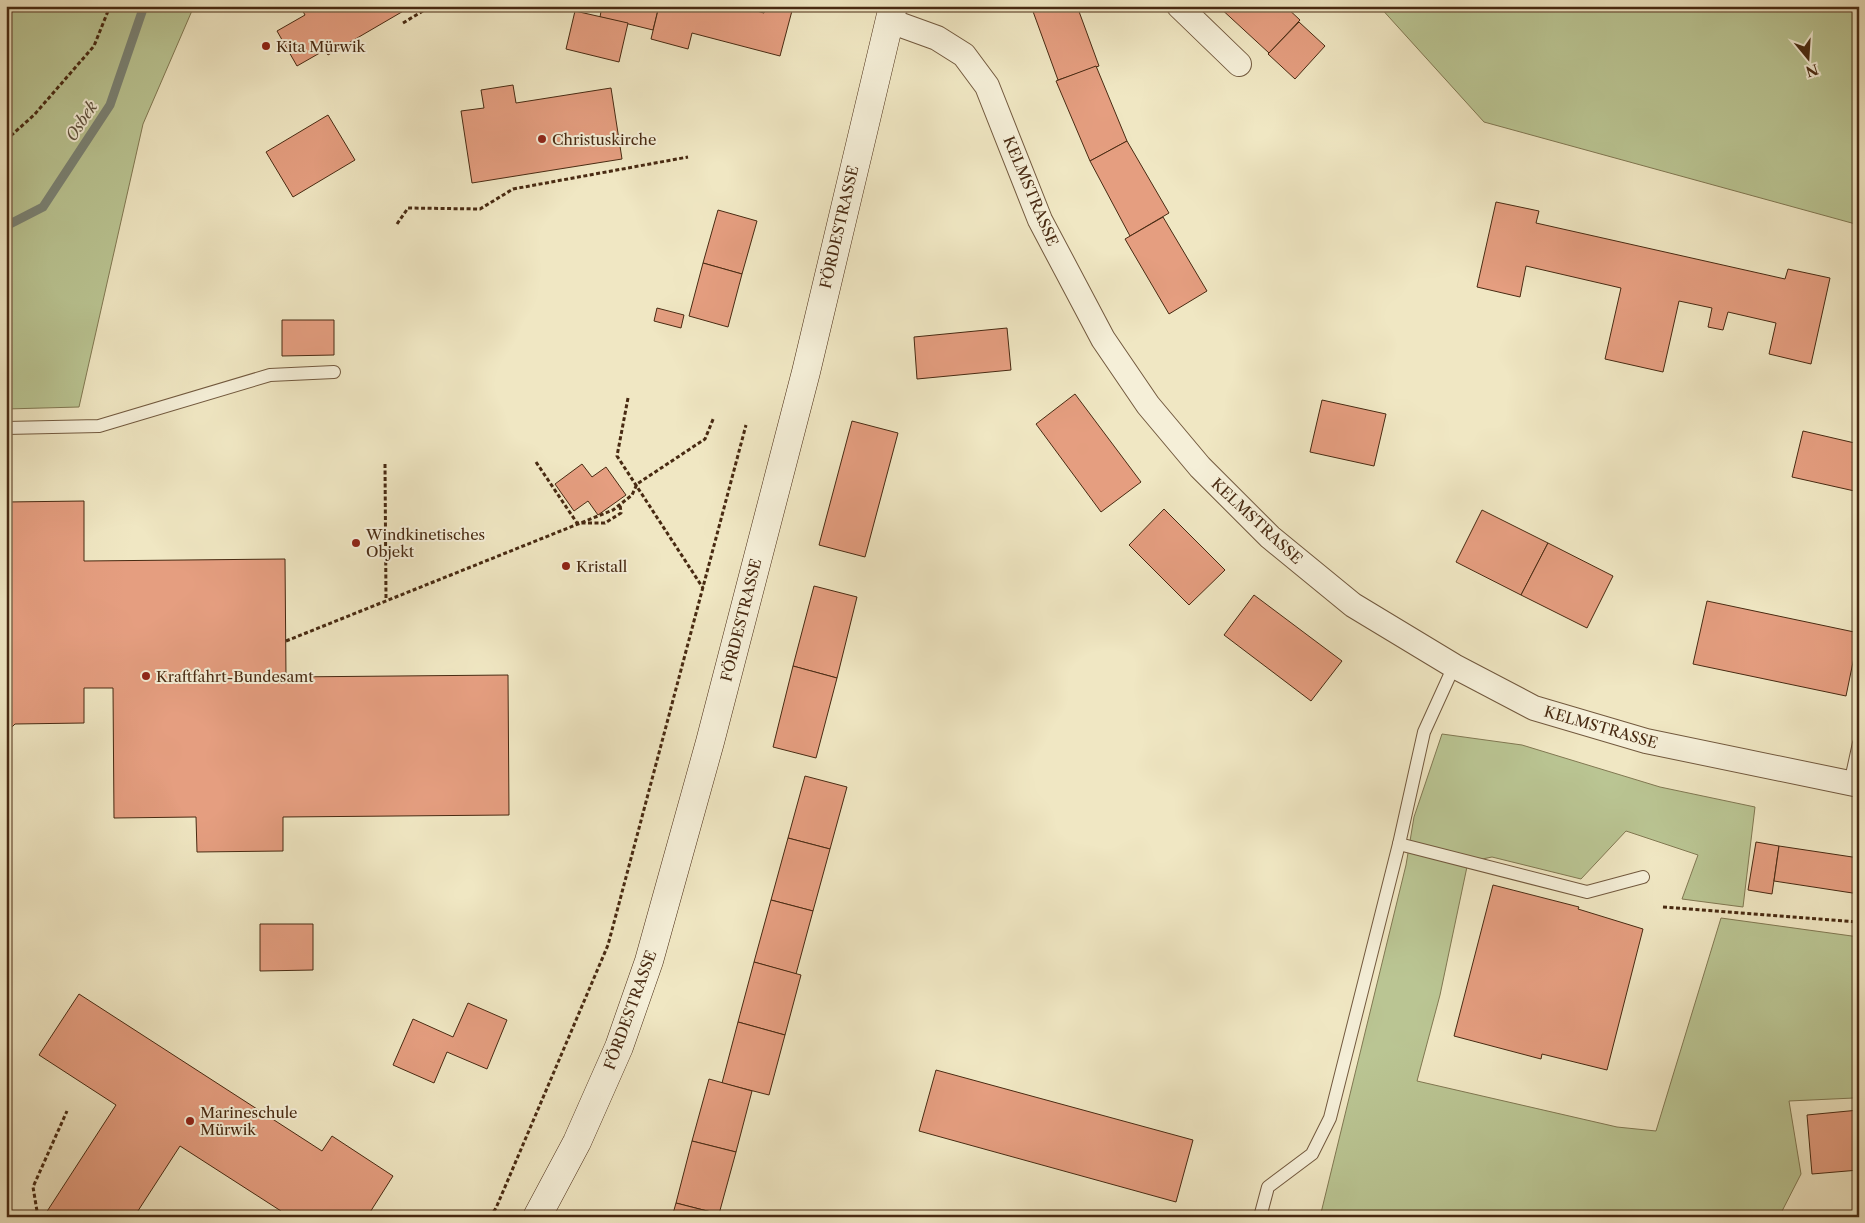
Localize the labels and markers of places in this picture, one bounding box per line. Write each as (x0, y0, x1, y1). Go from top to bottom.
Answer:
place label: Kita Mürwik (276, 37, 366, 56)
marker: Kita Mürwik (260, 40, 272, 52)
place label: Christuskirche (552, 130, 656, 149)
marker: Christuskirche (536, 133, 548, 145)
place label: Windkinetisches Objekt (365, 525, 485, 561)
marker: Windkinetisches Objekt (350, 537, 362, 549)
place label: Kristall (576, 557, 628, 576)
marker: Kristall (560, 560, 572, 572)
place label: Kraftfahrt-Bundesamt (156, 667, 314, 686)
marker: Kraftfahrt-Bundesamt (140, 670, 152, 682)
place label: Marineschule Mürwik (200, 1103, 298, 1139)
marker: Marineschule Mürwik (184, 1115, 196, 1127)

